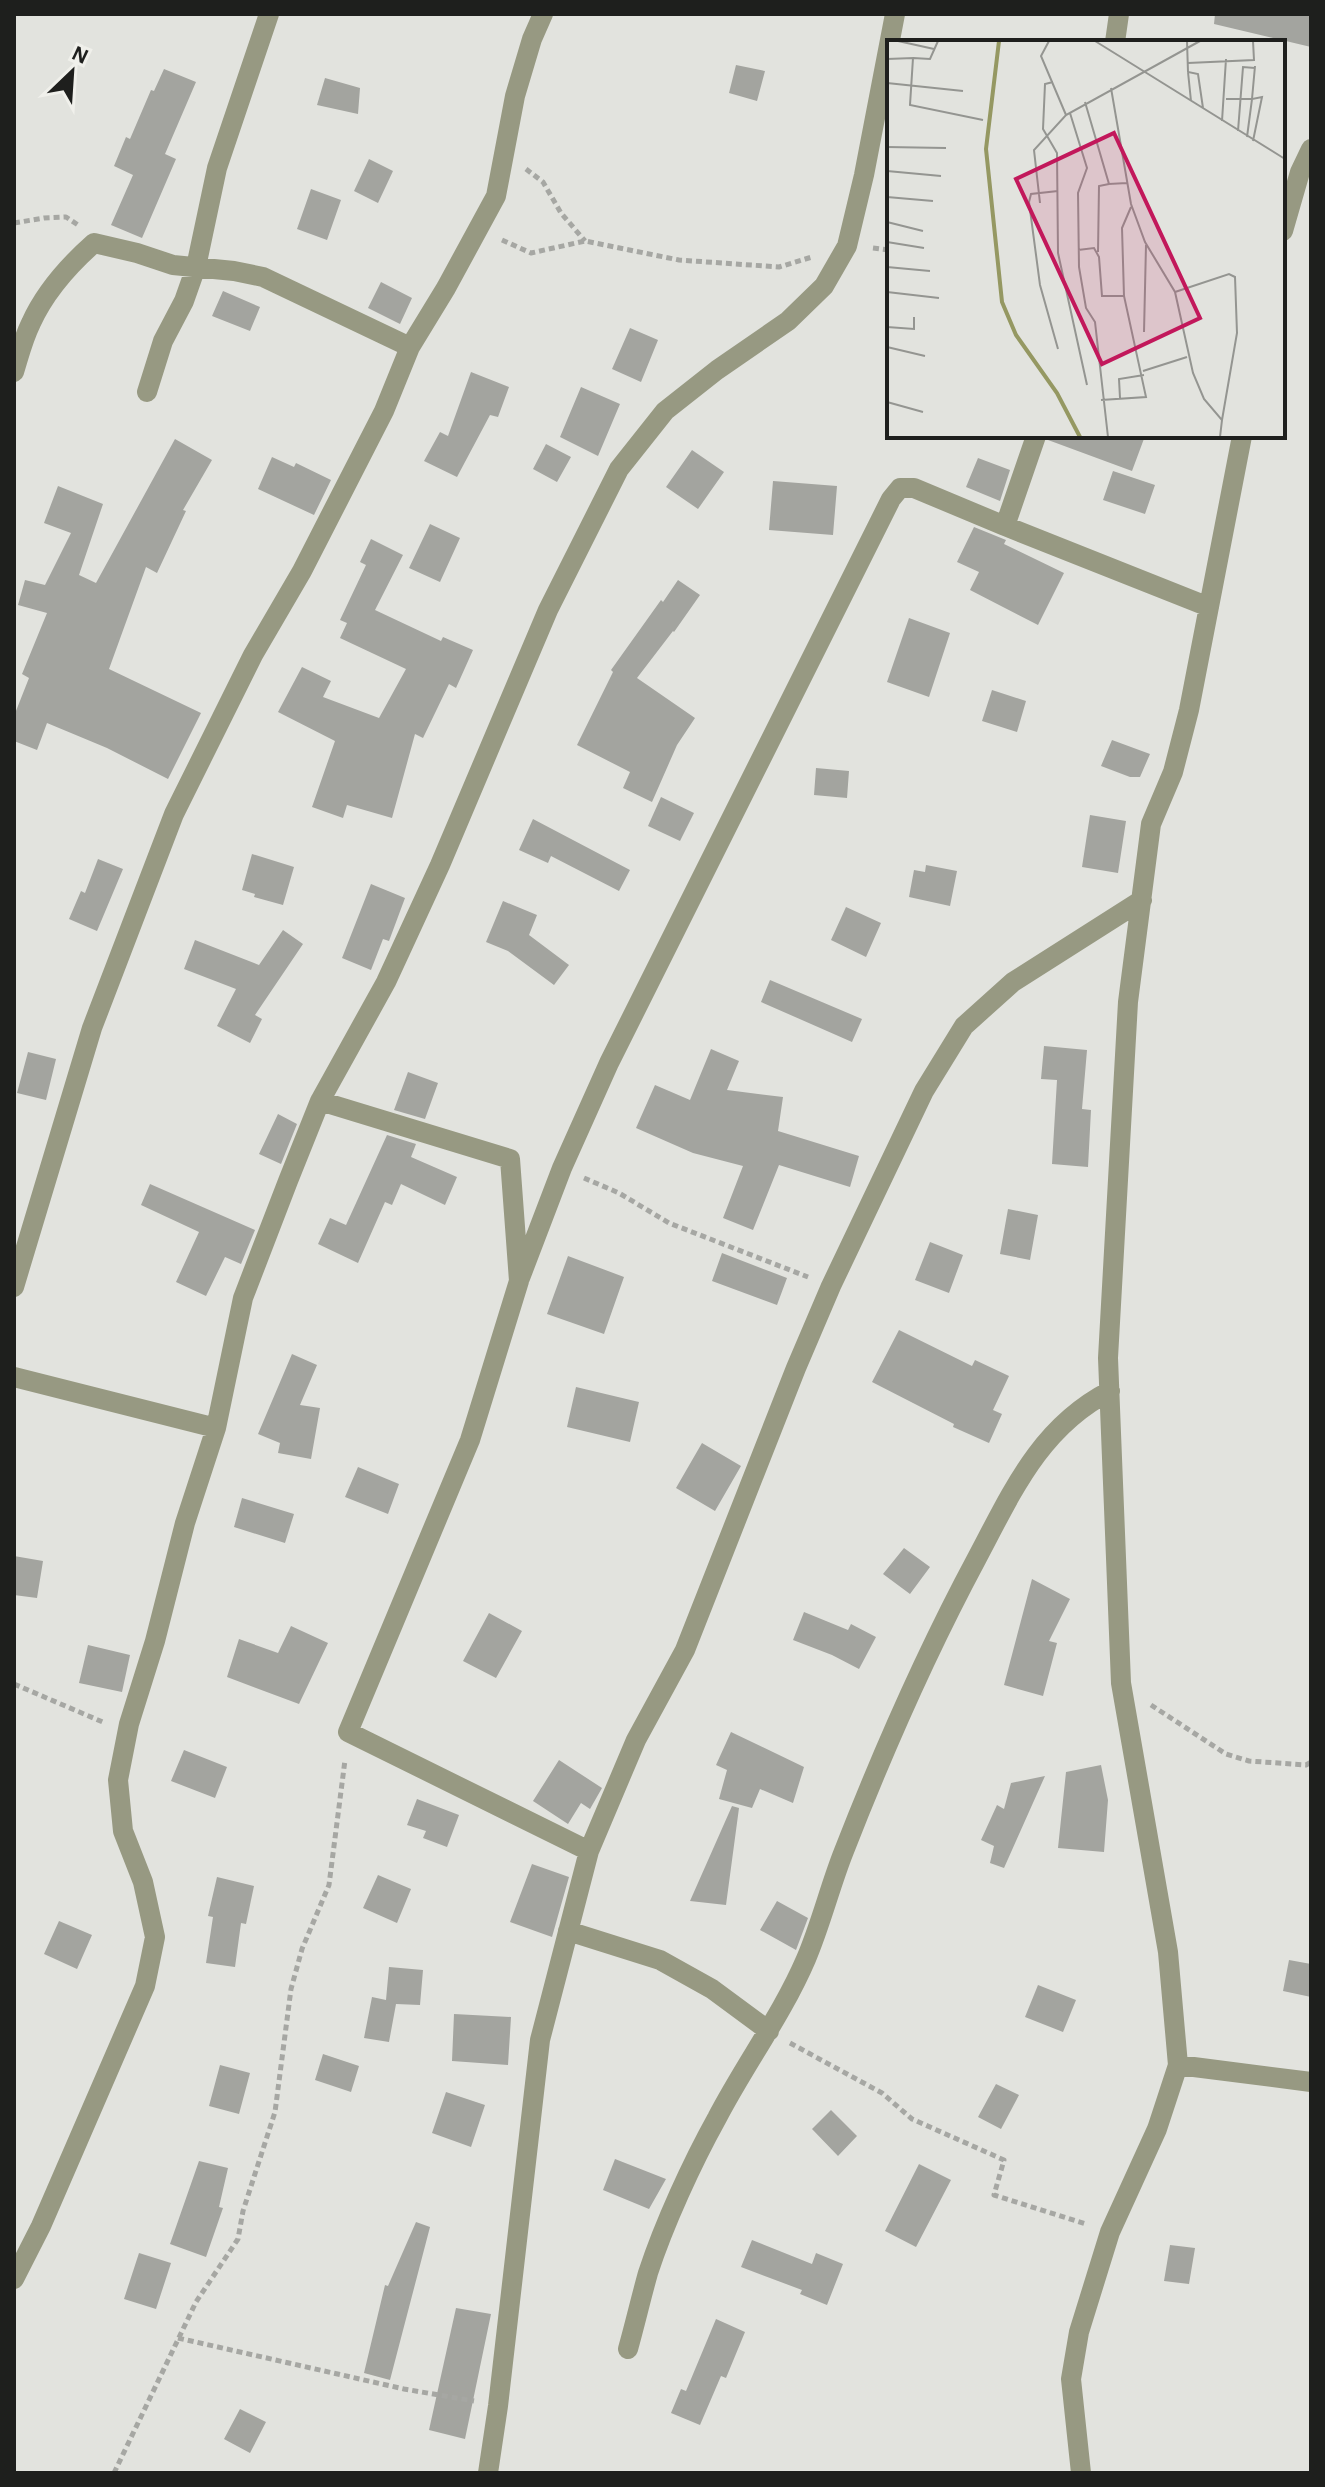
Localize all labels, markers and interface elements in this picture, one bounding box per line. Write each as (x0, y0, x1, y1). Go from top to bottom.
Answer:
north arrow (32, 32, 112, 112)
inset map (887, 40, 1285, 438)
text: N (68, 42, 92, 68)

